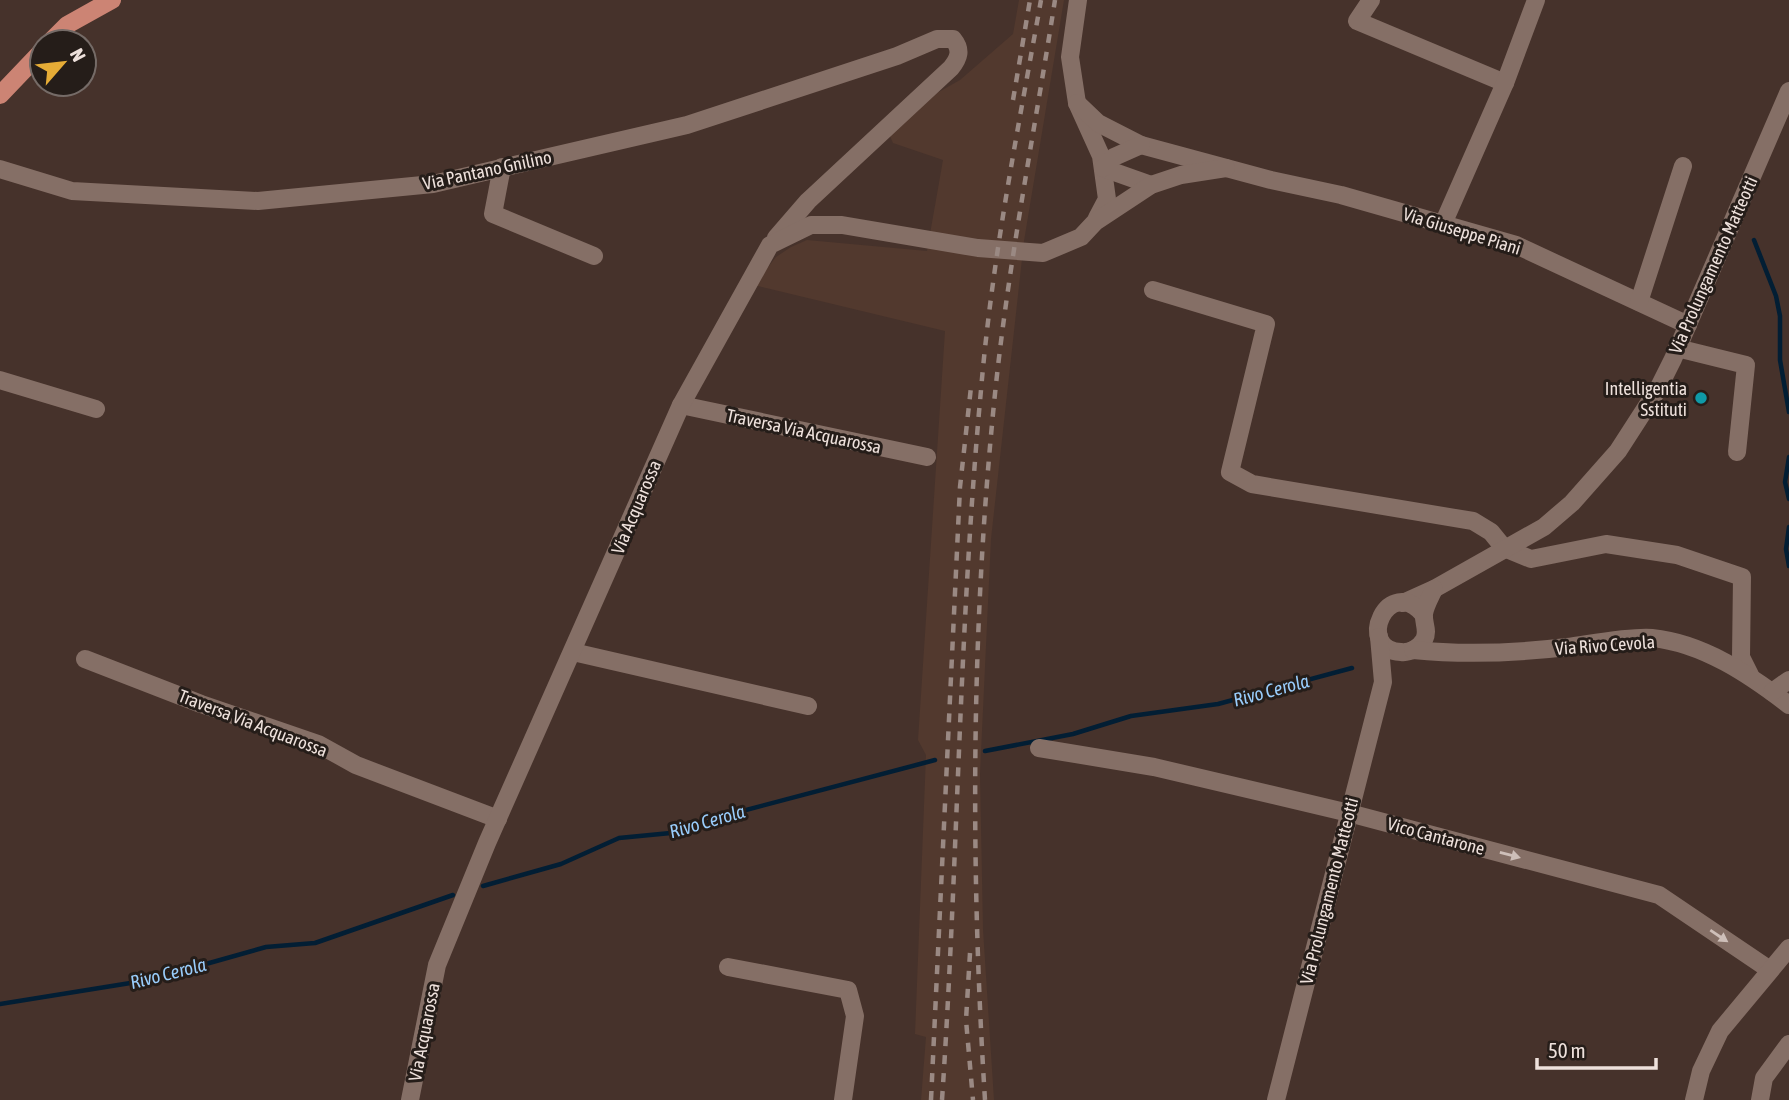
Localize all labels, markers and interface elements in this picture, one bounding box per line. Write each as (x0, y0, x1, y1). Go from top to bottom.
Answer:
north arrow (28, 28, 98, 98)
text: N (66, 45, 90, 65)
street label: Via Pantano Gnilino (421, 146, 553, 194)
street label: Via Prolungamento Matteotti (1664, 173, 1762, 357)
street label: Via Giuseppe Piani (1400, 203, 1524, 259)
place label: Intelligentia Sstituti (1605, 378, 1687, 420)
marker: Intelligentia Sstituti (1693, 390, 1709, 406)
street label: Traversa Via Acquarossa (725, 404, 883, 458)
street label: Via Acquarossa (607, 457, 665, 557)
street label: Via Rivo Cevola (1554, 631, 1656, 659)
water label: Rivo Cerola (1231, 669, 1312, 711)
street label: Traversa Via Acquarossa (176, 685, 330, 761)
street label: Via Prolungamento Matteotti (1296, 795, 1362, 987)
water label: Rivo Cerola (667, 800, 748, 842)
street label: Vico Cantarone (1385, 813, 1487, 859)
one-way arrow (1499, 850, 1521, 861)
one-way arrow (1710, 929, 1728, 943)
water label: Rivo Cerola (128, 953, 209, 993)
street label: Via Acquarossa (404, 981, 444, 1083)
scale bar (1537, 1026, 1656, 1070)
text: 50 m (1548, 1038, 1586, 1062)

